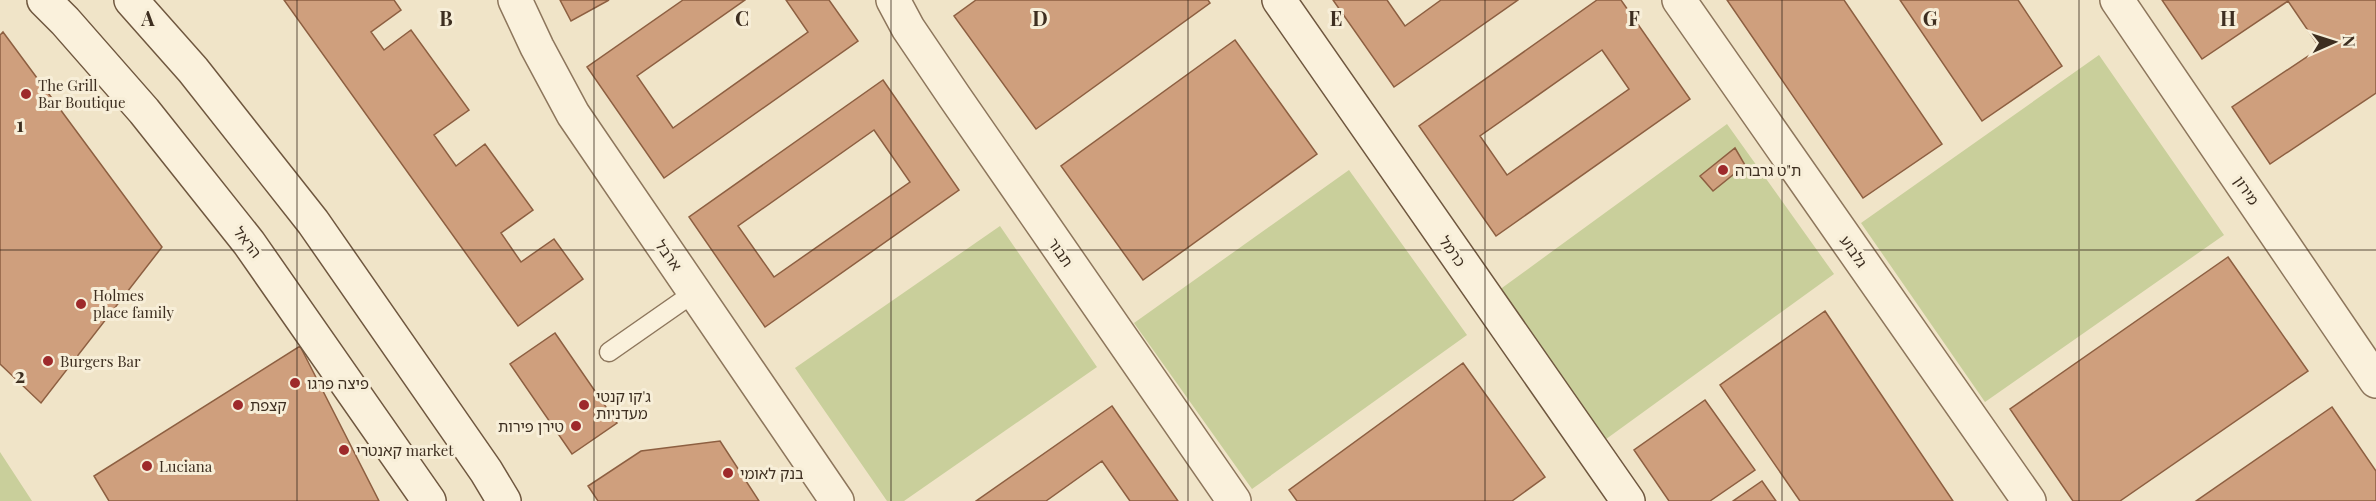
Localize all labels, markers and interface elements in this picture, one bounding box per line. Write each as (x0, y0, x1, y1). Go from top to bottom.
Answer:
text: A (140, 4, 155, 31)
text: B (439, 4, 453, 31)
text: C (735, 4, 749, 31)
text: D (1032, 4, 1048, 31)
text: E (1330, 4, 1342, 31)
text: F (1628, 4, 1640, 31)
text: G (1923, 4, 1938, 31)
text: H (2220, 4, 2236, 31)
north arrow (2304, 12, 2364, 72)
text: N (2339, 35, 2360, 48)
place label: The Grill Bar Boutique (38, 75, 126, 112)
marker: The Grill Bar Boutique (19, 87, 33, 101)
text: 1 (16, 110, 24, 137)
place label: ת"ט גרברה (1735, 160, 1801, 180)
marker: ת"ט גרברה (1716, 163, 1730, 177)
street label: מירון (2230, 171, 2264, 209)
street label: הראל (230, 222, 266, 262)
street label: גלבוע (1836, 231, 1872, 271)
street label: כרמל (1435, 232, 1471, 271)
street label: תבור (1044, 234, 1078, 270)
street label: ארבל (651, 236, 687, 274)
place label: Holmes place family (93, 285, 175, 322)
marker: Holmes place family (74, 297, 88, 311)
place label: Burgers Bar (60, 351, 141, 371)
marker: Burgers Bar (41, 354, 55, 368)
text: 2 (15, 361, 25, 388)
place label: פיצה פרגו (307, 373, 369, 393)
marker: פיצה פרגו (288, 376, 302, 390)
place label: ג'קו קנטי מעדניות (596, 386, 651, 423)
place label: קצפת (250, 395, 287, 415)
marker: קצפת (231, 398, 245, 412)
marker: ג'קו קנטי מעדניות (577, 398, 591, 412)
place label: טירן פירות (498, 416, 564, 436)
marker: טירן פירות (569, 419, 583, 433)
place label: קאנטרי market (356, 440, 454, 460)
marker: קאנטרי market (337, 443, 351, 457)
place label: Luciana (159, 456, 213, 476)
marker: Luciana (140, 459, 154, 473)
place label: בנק לאומי (740, 463, 804, 483)
marker: בנק לאומי (721, 466, 735, 480)

